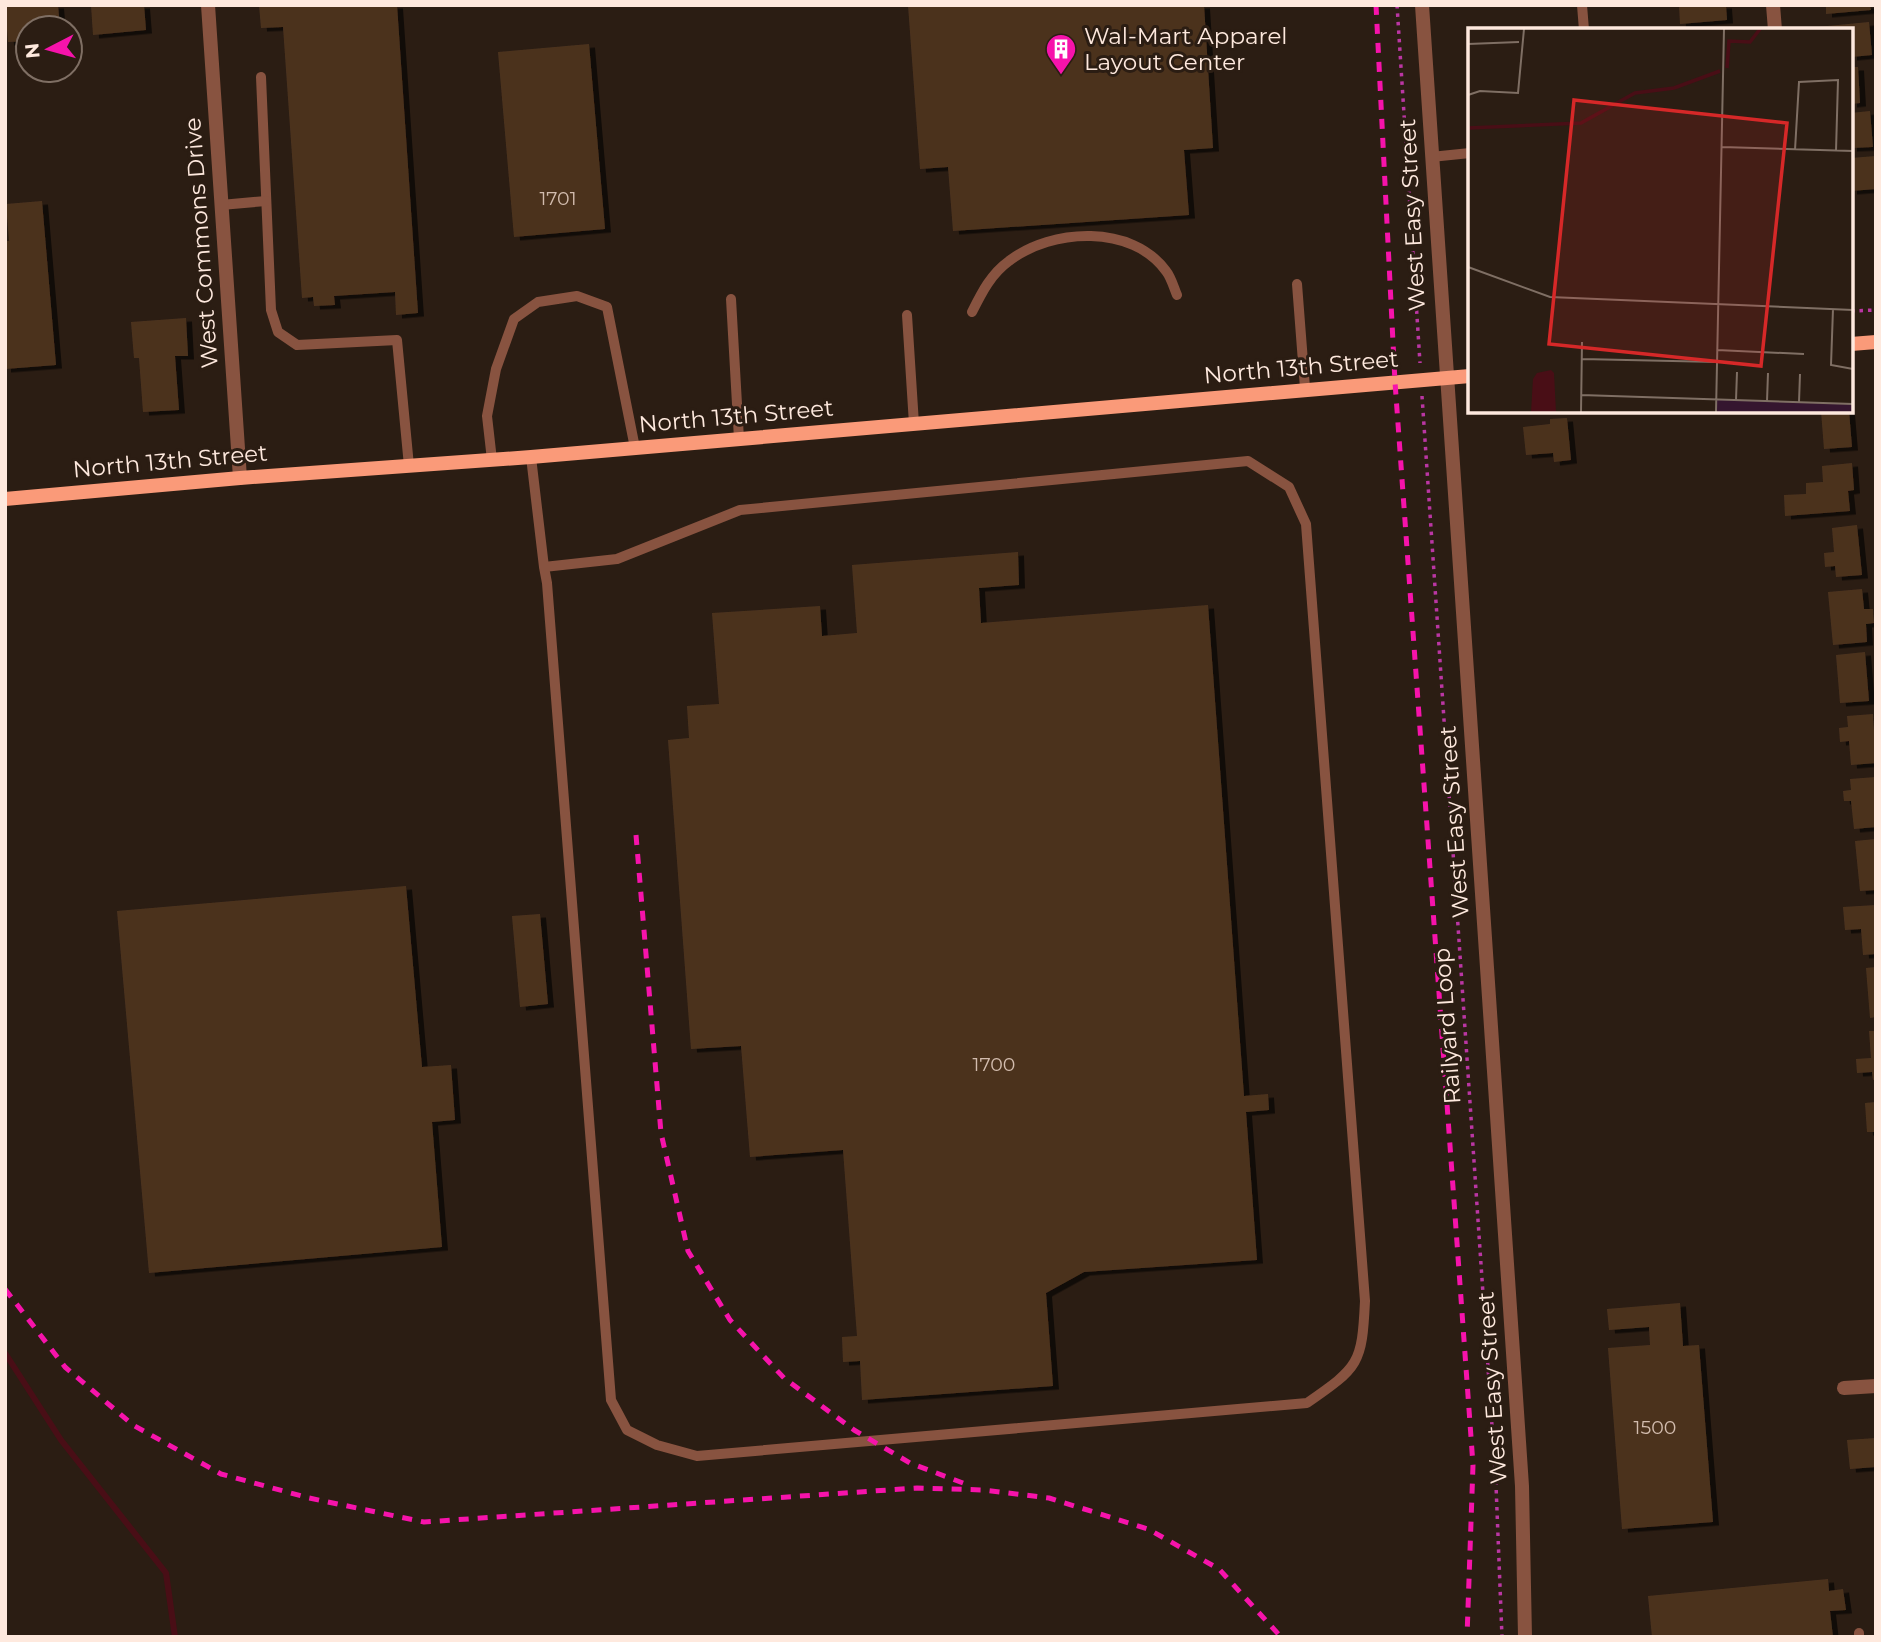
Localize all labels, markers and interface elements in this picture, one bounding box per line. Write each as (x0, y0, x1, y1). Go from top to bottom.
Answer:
north arrow (14, 14, 84, 84)
place label: Wal-Mart Apparel Layout Center (1084, 22, 1287, 76)
inset map (1468, 28, 1853, 413)
building icon: Wal-Mart Apparel Layout Center (1044, 32, 1078, 76)
text: N (20, 42, 45, 60)
street label: West Commons Drive (178, 117, 224, 369)
street label: West Easy Street (1393, 118, 1431, 312)
house number: 1701 (539, 187, 577, 210)
street label: North 13th Street (1202, 345, 1400, 389)
street label: North 13th Street (637, 394, 835, 438)
street label: North 13th Street (71, 439, 269, 483)
street label: West Easy Street (1433, 725, 1475, 919)
street label: Railyard Loop (1428, 947, 1466, 1105)
house number: 1700 (973, 1053, 1015, 1076)
street label: West Easy Street (1471, 1291, 1513, 1485)
house number: 1500 (1634, 1416, 1676, 1439)

